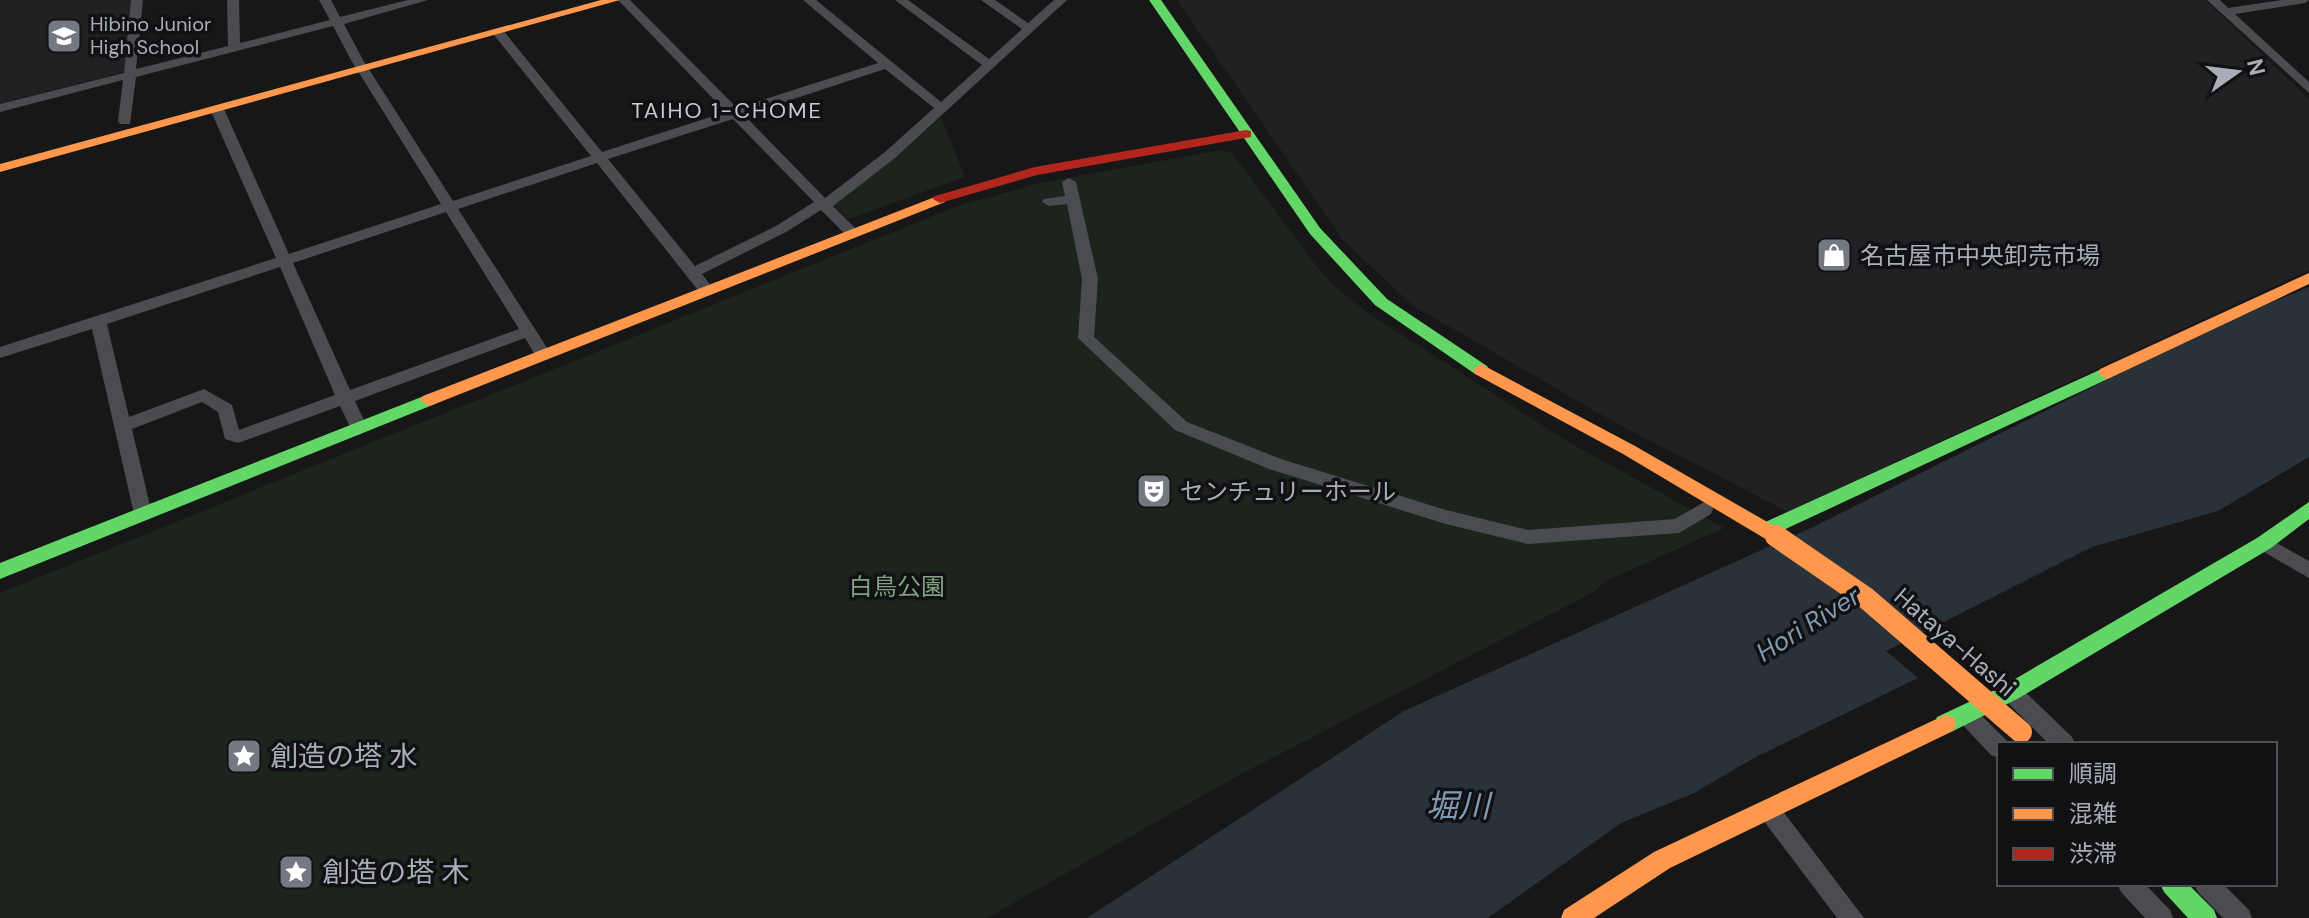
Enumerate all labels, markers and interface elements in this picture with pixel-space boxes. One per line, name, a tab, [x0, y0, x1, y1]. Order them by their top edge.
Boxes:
place label: Hibino Junior High School	[90, 11, 211, 60]
school or university icon: Hibino Junior High School	[45, 17, 83, 55]
north arrow	[2197, 32, 2277, 112]
text: N	[2240, 56, 2272, 79]
district label: TAIHO 1-CHOME	[631, 96, 823, 125]
shop icon: 名古屋市中央卸売市場	[1815, 236, 1853, 274]
place label: 名古屋市中央卸売市場	[1860, 240, 2100, 271]
theatre icon: センチュリーホール	[1135, 472, 1173, 510]
place label: センチュリーホール	[1180, 476, 1396, 507]
park label: 白鳥公園	[849, 571, 945, 602]
water label: Hori River	[1750, 578, 1867, 669]
street label: Hataya-Hashi	[1888, 581, 2022, 703]
place icon: 創造の塔 水	[225, 737, 263, 775]
place label: 創造の塔 水	[270, 738, 417, 775]
legend	[1997, 742, 2277, 886]
text: 順調	[2069, 758, 2117, 789]
water label: 堀川	[1426, 785, 1493, 827]
text: 混雑	[2069, 798, 2117, 829]
text: 渋滞	[2069, 838, 2117, 869]
place icon: 創造の塔 木	[277, 853, 315, 891]
place label: 創造の塔 木	[322, 854, 469, 891]

